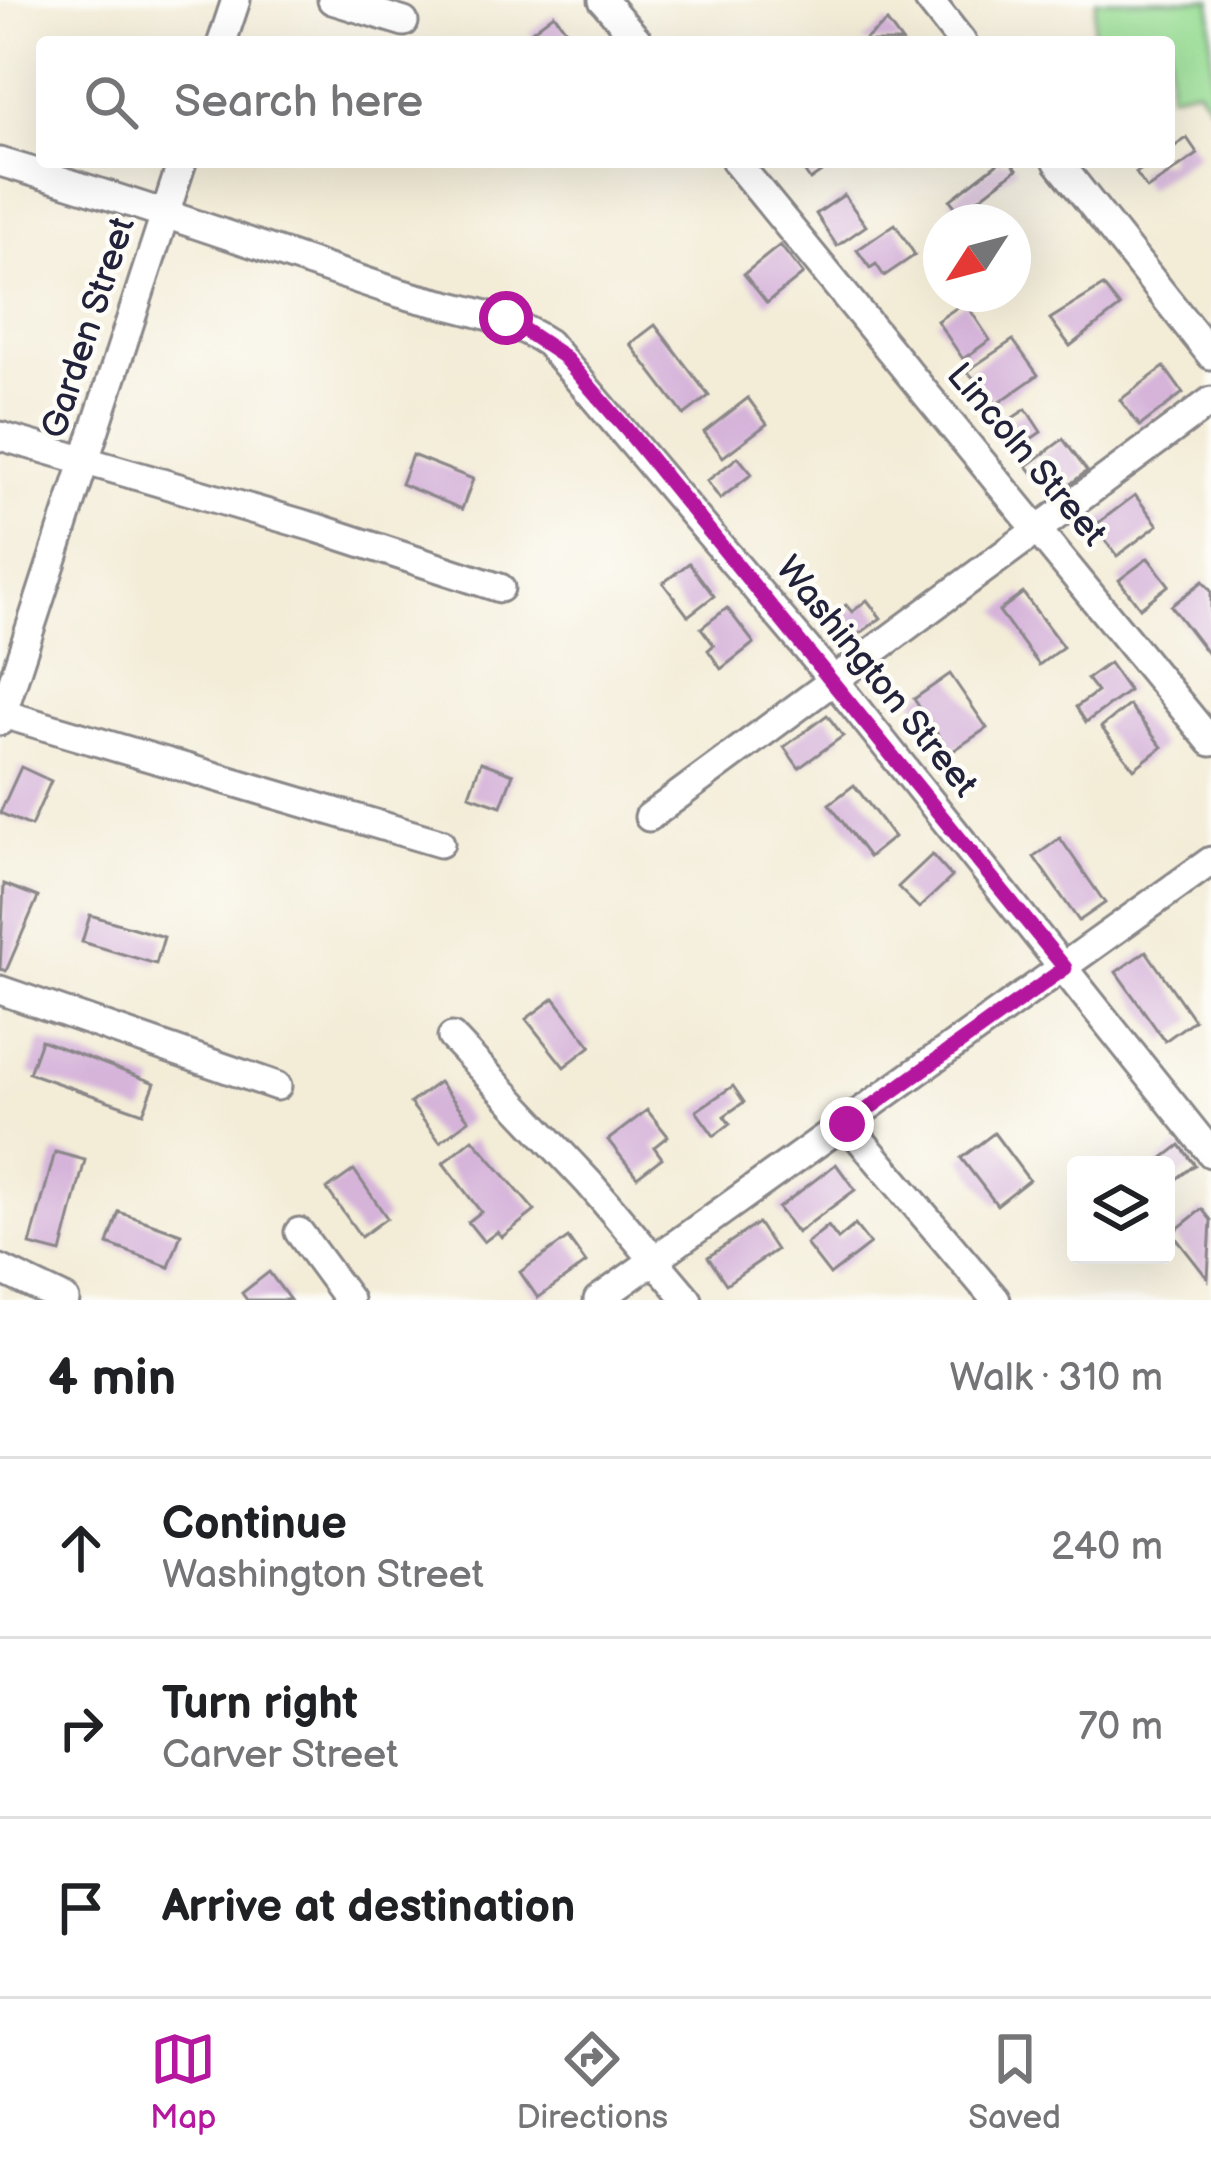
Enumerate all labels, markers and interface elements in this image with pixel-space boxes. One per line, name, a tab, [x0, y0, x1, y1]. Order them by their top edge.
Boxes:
search box	[36, 36, 1175, 168]
icon: search	[78, 69, 144, 135]
text: Search here	[174, 75, 423, 130]
north arrow	[923, 204, 1031, 312]
street label: Garden Street	[33, 212, 145, 444]
route start	[479, 291, 533, 345]
street label: Lincoln Street	[937, 355, 1115, 555]
street label: Washington Street	[766, 548, 986, 806]
route end	[820, 1097, 874, 1151]
map controls	[1067, 1156, 1175, 1264]
button: layers	[1067, 1156, 1175, 1264]
text: 4 min	[48, 1348, 176, 1409]
text: Walk · 310 m	[950, 1355, 1163, 1402]
text: Continue	[162, 1497, 347, 1552]
icon: ahead	[48, 1515, 114, 1581]
text: 240 m	[1051, 1524, 1163, 1571]
text: Washington Street	[162, 1552, 484, 1599]
text: Turn right	[162, 1677, 358, 1732]
icon: right	[48, 1695, 114, 1761]
text: 70 m	[1078, 1704, 1163, 1751]
text: Carver Street	[162, 1732, 398, 1779]
icon: arrive	[48, 1875, 114, 1941]
text: Arrive at destination	[162, 1880, 575, 1935]
tab: Map	[150, 2026, 216, 2138]
tab: Directions	[517, 2026, 668, 2138]
tab: Saved	[968, 2026, 1061, 2138]

